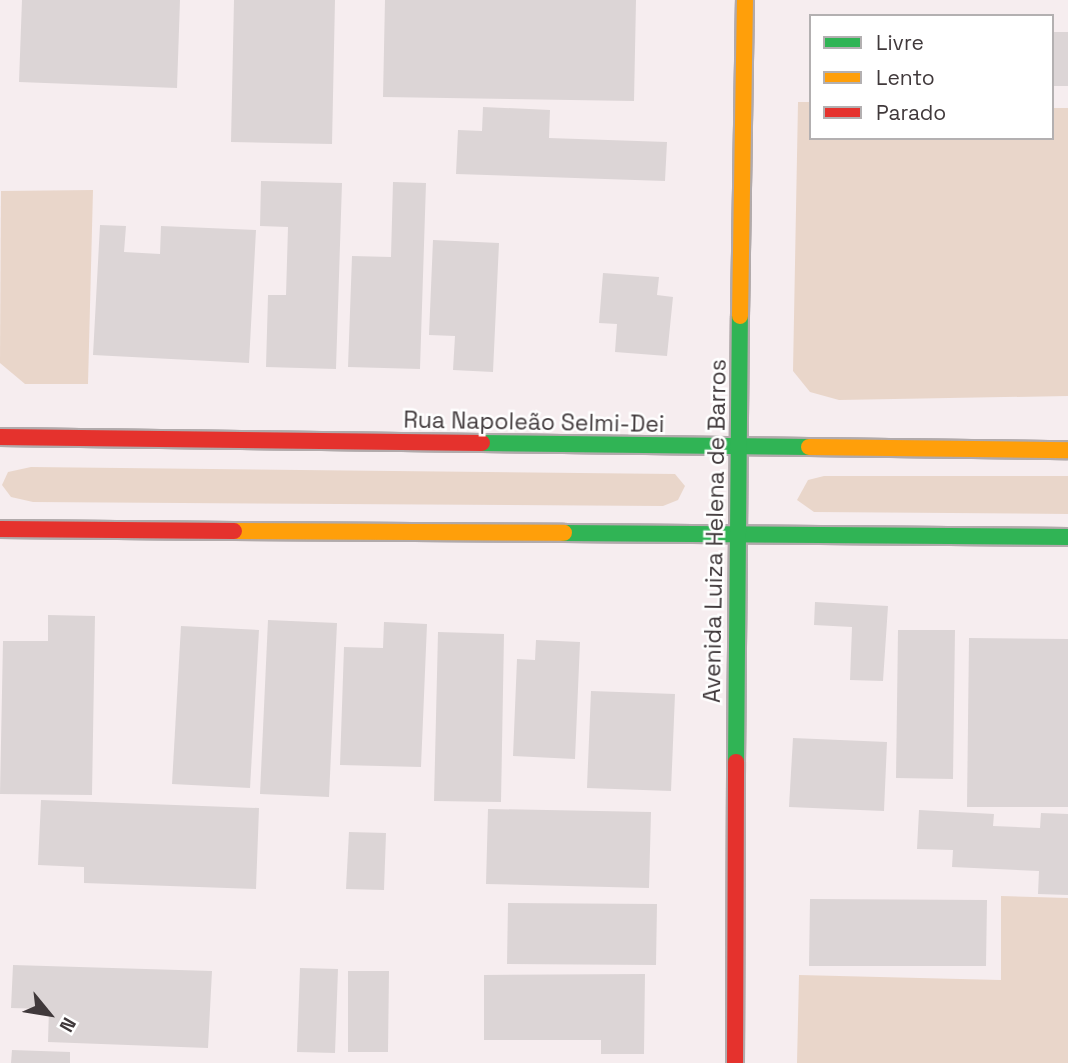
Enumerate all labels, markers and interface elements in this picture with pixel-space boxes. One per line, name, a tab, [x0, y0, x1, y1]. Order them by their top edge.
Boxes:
legend	[809, 14, 1054, 140]
text: Livre	[876, 29, 924, 56]
text: Lento	[876, 64, 935, 91]
text: Parado	[876, 99, 946, 126]
street label: Avenida Luiza Helena de Barros	[698, 359, 732, 703]
street label: Rua Napoleão Selmi-Dei	[403, 406, 665, 438]
north arrow	[14, 979, 84, 1049]
text: N	[54, 1013, 82, 1037]

